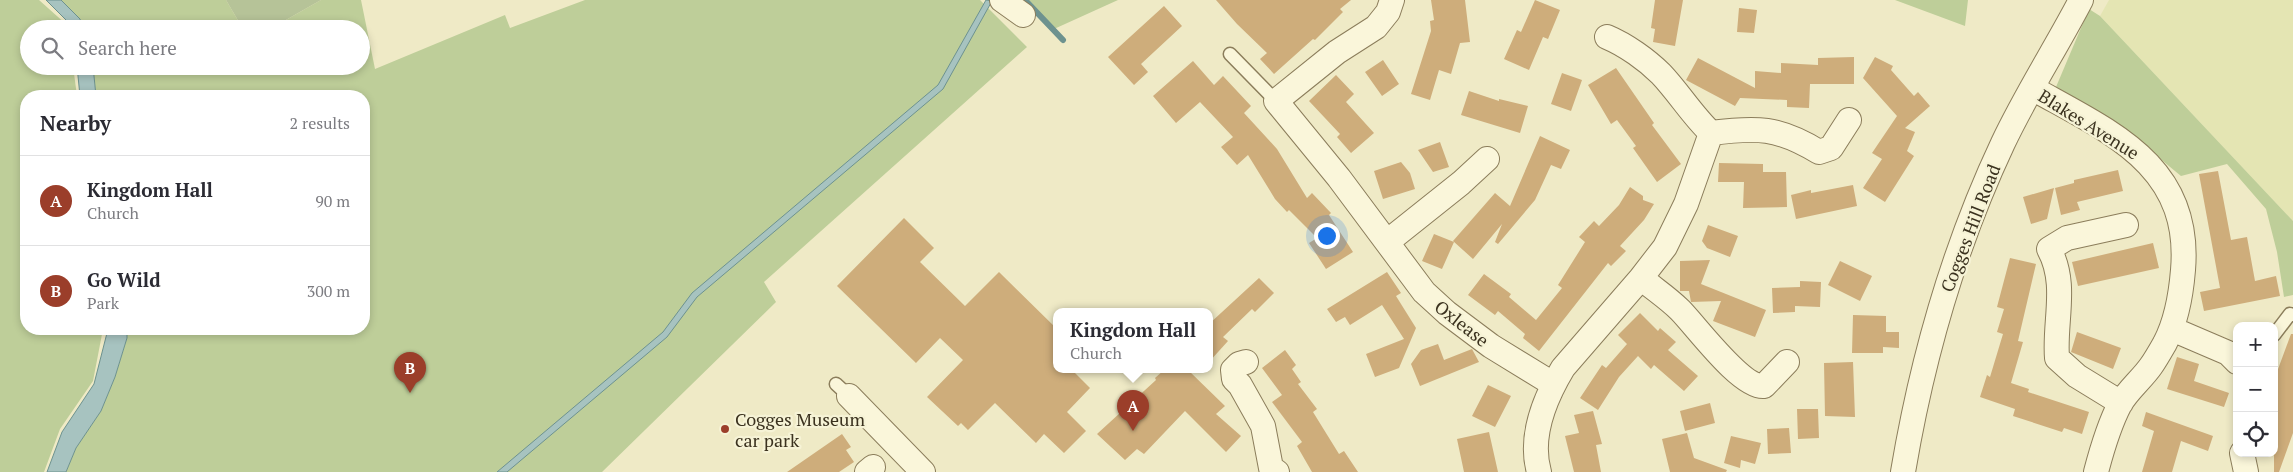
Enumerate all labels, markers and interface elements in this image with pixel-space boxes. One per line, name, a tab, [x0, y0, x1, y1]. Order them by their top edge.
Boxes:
search box	[20, 20, 370, 75]
icon: search	[38, 34, 66, 62]
text: Search here	[78, 35, 177, 60]
street label: Blakes Avenue	[2034, 83, 2144, 165]
text: Nearby	[40, 109, 111, 137]
text: 2 results	[290, 112, 350, 134]
street label: Cogges Hill Road	[1935, 161, 2005, 295]
text: Kingdom Hall	[87, 177, 213, 202]
text: A	[50, 190, 62, 212]
text: 90 m	[315, 190, 350, 212]
text: Church	[87, 202, 139, 224]
your location	[1314, 223, 1340, 249]
text: Go Wild	[87, 267, 161, 292]
text: B	[51, 280, 61, 302]
text: 300 m	[307, 280, 350, 302]
text: Park	[87, 292, 119, 314]
street label: Oxlease	[1430, 294, 1494, 352]
popup	[1053, 308, 1213, 373]
text: Kingdom Hall	[1070, 317, 1196, 342]
map controls	[2233, 322, 2278, 457]
button: +	[2233, 322, 2278, 367]
text: Church	[1070, 342, 1122, 364]
pin: B	[394, 352, 426, 393]
button: −	[2233, 367, 2278, 412]
pin: A	[1117, 390, 1149, 431]
place label: Cogges Museum car park	[735, 407, 865, 452]
button: locate	[2233, 412, 2278, 457]
marker: Cogges Museum car park	[719, 423, 731, 435]

